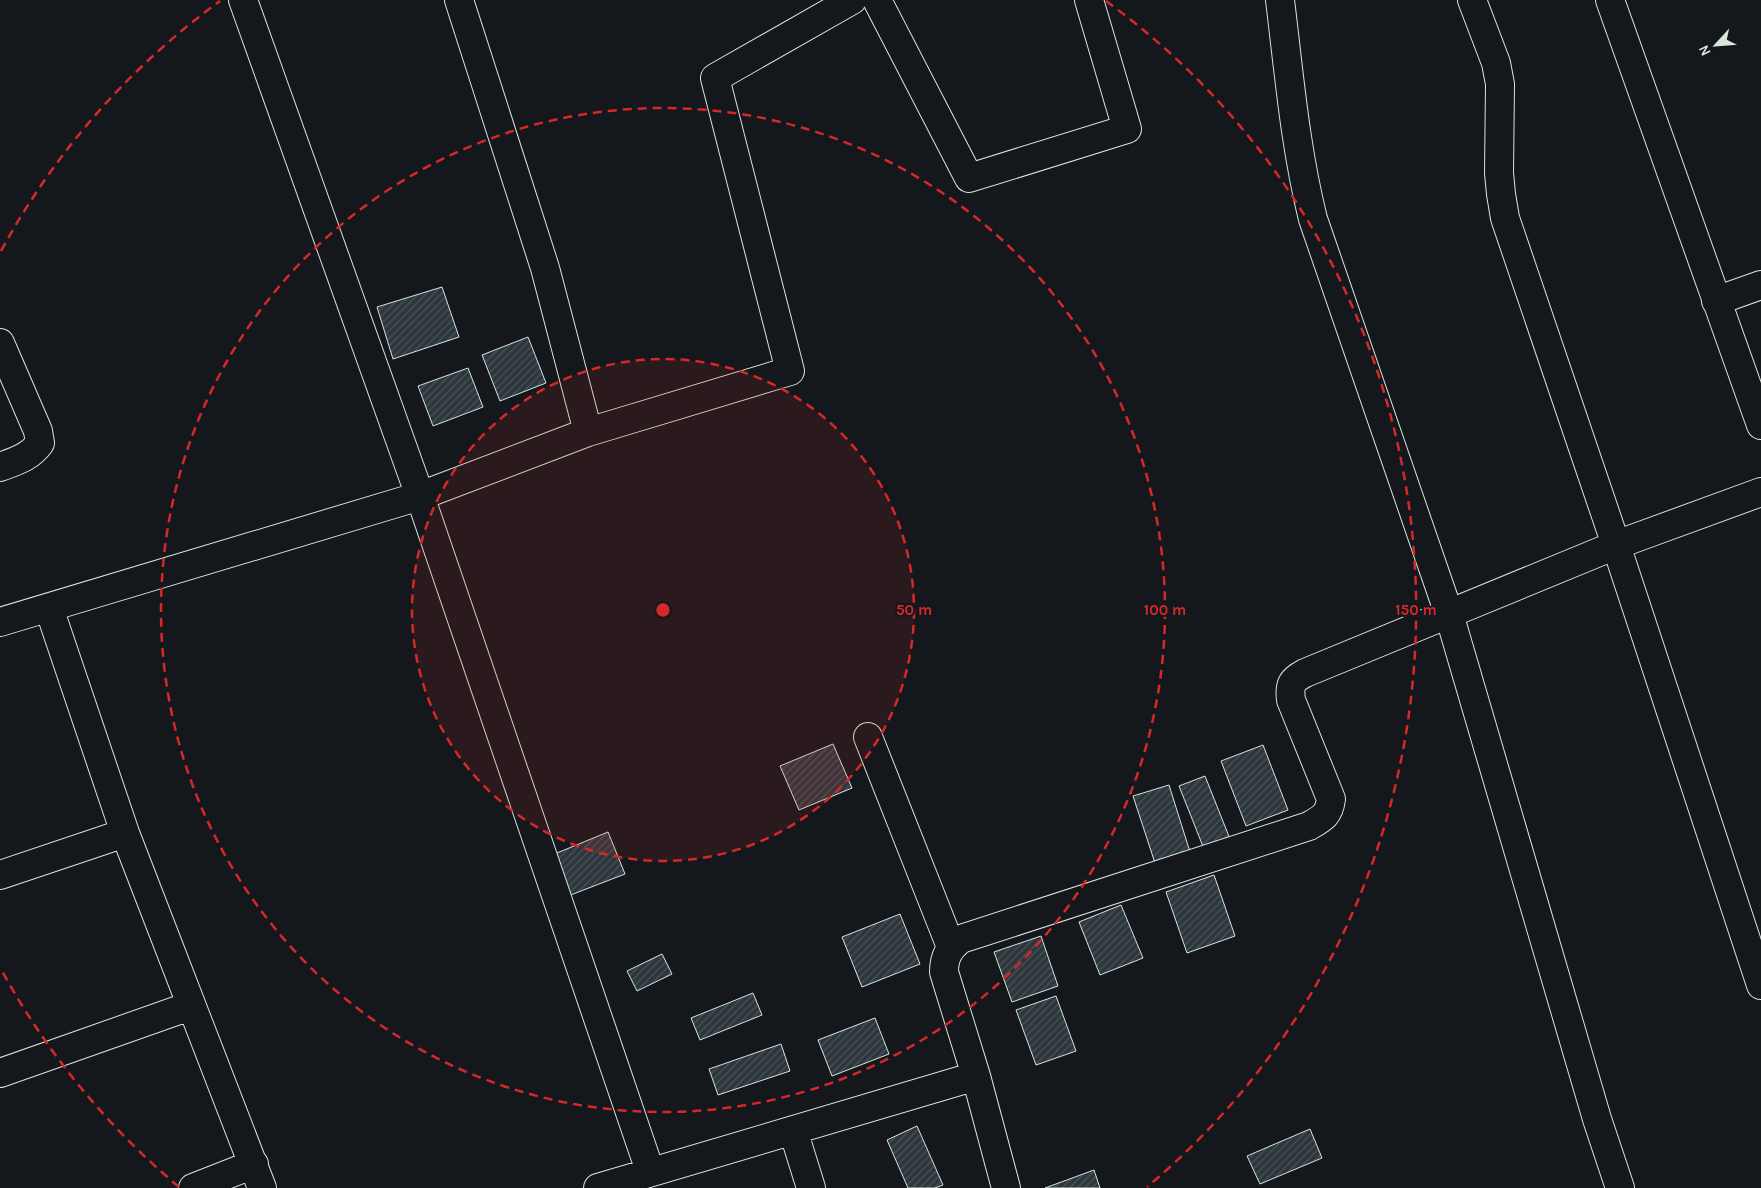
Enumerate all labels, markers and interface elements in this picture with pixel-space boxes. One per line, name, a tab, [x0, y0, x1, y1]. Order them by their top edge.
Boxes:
north arrow	[1691, 20, 1741, 70]
text: N	[1695, 42, 1715, 59]
centre of rings	[654, 601, 672, 619]
text: 50 m	[896, 601, 932, 619]
text: 100 m	[1144, 601, 1186, 619]
text: 150 m	[1395, 601, 1437, 619]

